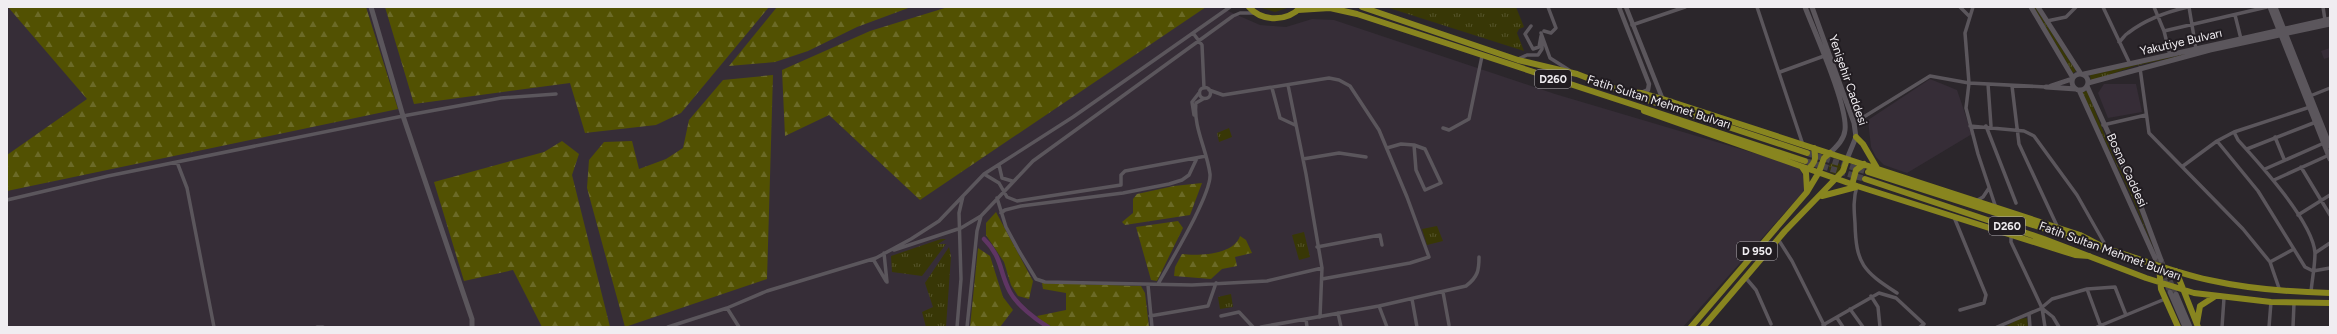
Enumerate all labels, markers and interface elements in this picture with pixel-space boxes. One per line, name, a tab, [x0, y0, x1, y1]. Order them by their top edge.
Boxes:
street label: Yakutiye Bulvarı	[2139, 26, 2223, 58]
street label: Yenişehir Caddesi	[1826, 33, 1870, 127]
road number: D260	[1535, 70, 1571, 88]
street label: Fatih Sultan Mehmet Bulvarı	[1586, 72, 1732, 132]
street label: Bosna Caddesi	[2104, 131, 2150, 209]
road number: D260	[1989, 217, 2025, 235]
street label: Fatih Sultan Mehmet Bulvarı	[2037, 219, 2183, 283]
road number: D 950	[1737, 242, 1777, 260]

